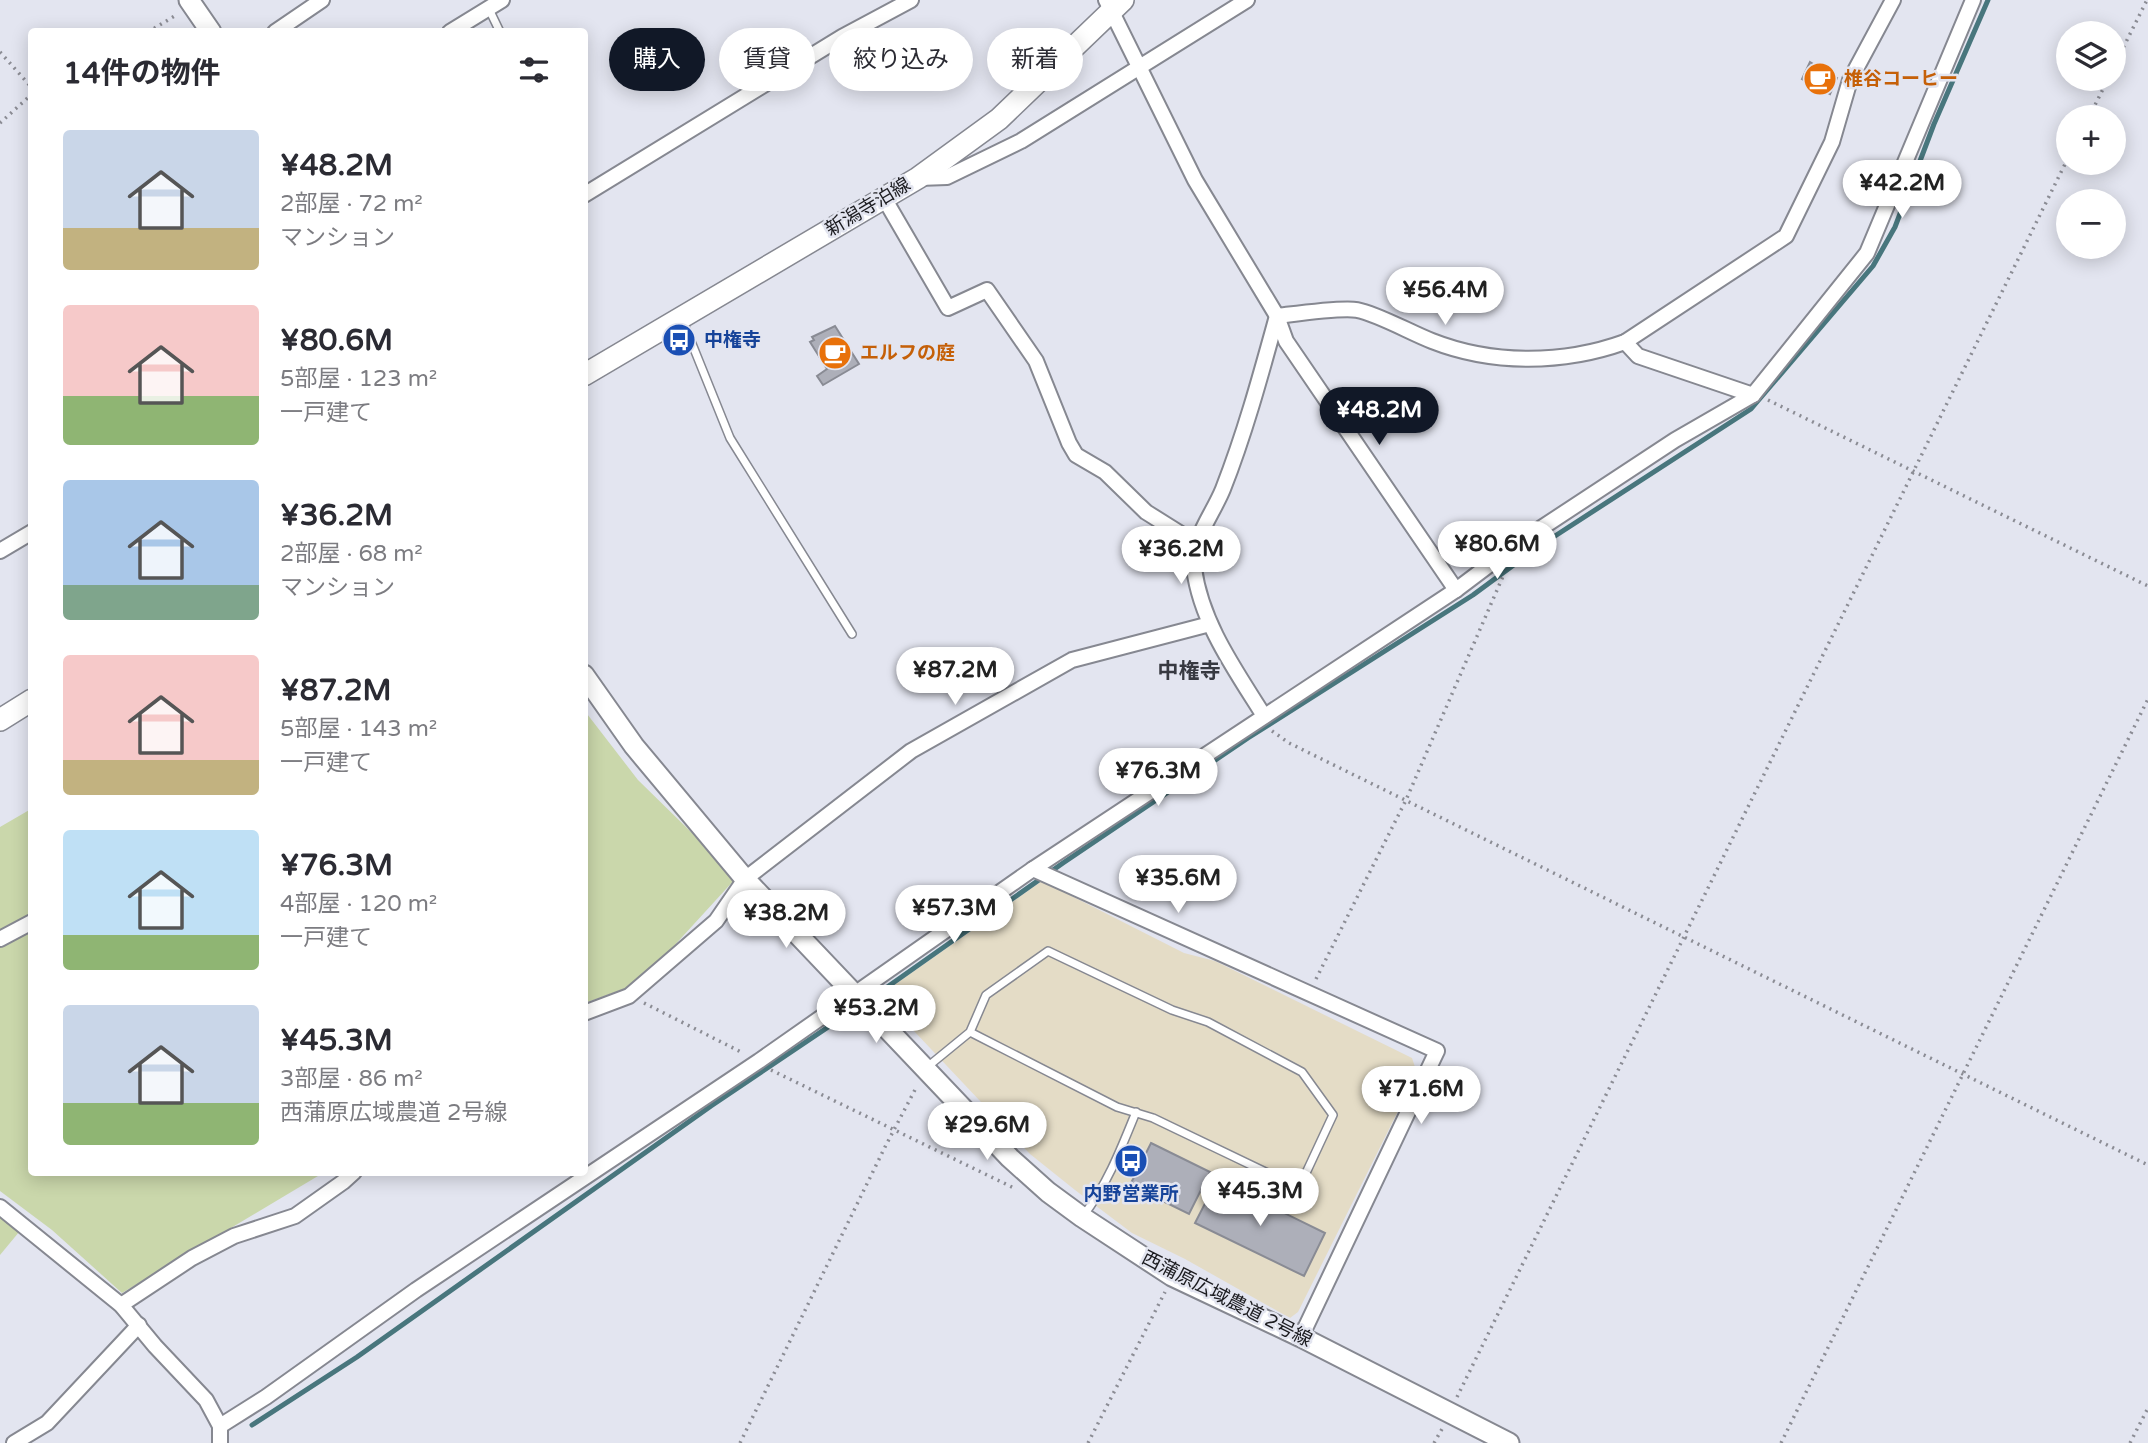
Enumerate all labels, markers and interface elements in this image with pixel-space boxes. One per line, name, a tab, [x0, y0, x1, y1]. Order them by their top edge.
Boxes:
map controls	[2056, 21, 2126, 259]
button: layers	[2056, 21, 2126, 91]
chip: 購入	[609, 28, 705, 91]
chip: 賃貸	[719, 28, 815, 91]
chip: 絞り込み	[829, 28, 973, 91]
chip: 新着	[987, 28, 1083, 91]
icon: filters	[515, 51, 553, 89]
text: 14件の物件	[63, 55, 221, 92]
cafe icon: 椎谷コーヒー	[1801, 60, 1839, 98]
place label: 椎谷コーヒー	[1844, 68, 1958, 90]
button: +	[2056, 105, 2126, 175]
text: ¥48.2M	[280, 147, 393, 184]
icon: home	[119, 158, 203, 242]
pin: ¥42.2M	[1845, 160, 1959, 220]
text: ¥42.2M	[1859, 169, 1945, 197]
street label: 新潟寺泊線	[822, 173, 914, 241]
button: −	[2056, 189, 2126, 259]
text: 2部屋 · 72 m²	[280, 190, 423, 218]
text: マンション	[280, 224, 395, 252]
pin: ¥56.4M	[1388, 268, 1502, 327]
text: ¥56.4M	[1402, 276, 1488, 304]
bus stop icon: 中権寺	[660, 321, 698, 359]
text: ¥80.6M	[280, 322, 393, 359]
place label: 中権寺	[704, 329, 761, 351]
icon: home	[119, 333, 203, 417]
cafe icon: エルフの庭	[816, 334, 854, 372]
place label: エルフの庭	[860, 342, 955, 364]
text: 5部屋 · 123 m²	[280, 365, 437, 393]
pin: ¥48.2M	[1322, 388, 1436, 447]
text: ¥48.2M	[1336, 396, 1422, 424]
text: 一戸建て	[280, 399, 372, 427]
text: ¥36.2M	[280, 497, 393, 534]
icon: home	[119, 508, 203, 592]
pin: ¥80.6M	[1440, 522, 1554, 581]
pin: ¥36.2M	[1124, 526, 1238, 586]
text: ¥80.6M	[1454, 530, 1540, 558]
text: ¥36.2M	[1138, 535, 1224, 563]
text: 2部屋 · 68 m²	[280, 540, 423, 568]
text: マンション	[280, 574, 395, 602]
pin: ¥87.2M	[898, 648, 1012, 707]
text: ¥87.2M	[912, 656, 998, 684]
district label: 中権寺	[1158, 659, 1221, 684]
text: ¥87.2M	[280, 672, 392, 709]
icon: home	[119, 683, 203, 767]
text: 5部屋 · 143 m²	[280, 715, 437, 743]
pin: ¥76.3M	[1101, 748, 1215, 808]
text: 一戸建て	[280, 749, 372, 777]
text: ¥76.3M	[1115, 757, 1201, 785]
text: ¥76.3M	[280, 847, 393, 884]
pin: ¥35.6M	[1121, 856, 1235, 915]
icon: home	[119, 858, 203, 942]
text: ¥35.6M	[1135, 864, 1221, 892]
pin: ¥57.3M	[897, 886, 1011, 945]
text: 4部屋 · 120 m²	[280, 890, 437, 918]
pin: ¥38.2M	[729, 890, 843, 950]
text: ¥57.3M	[911, 894, 997, 922]
text: ¥38.2M	[743, 899, 829, 927]
text: 一戸建て	[280, 924, 372, 952]
pin: ¥53.2M	[819, 986, 933, 1045]
text: ¥53.2M	[833, 994, 919, 1022]
text: ¥45.3M	[280, 1022, 393, 1059]
icon: home	[119, 1033, 203, 1117]
text: 3部屋 · 86 m²	[280, 1065, 423, 1093]
pin: ¥71.6M	[1364, 1066, 1478, 1126]
text: ¥71.6M	[1378, 1075, 1464, 1103]
text: 西蒲原広域農道 2号線	[280, 1099, 507, 1127]
pin: ¥29.6M	[930, 1102, 1044, 1162]
text: ¥29.6M	[944, 1111, 1030, 1139]
bus stop icon: 内野営業所	[1112, 1142, 1150, 1180]
pin: ¥45.3M	[1203, 1168, 1317, 1228]
text: ¥45.3M	[1217, 1177, 1303, 1205]
place label: 内野営業所	[1083, 1183, 1179, 1205]
street label: 西蒲原広域農道 2号線	[1138, 1247, 1316, 1351]

